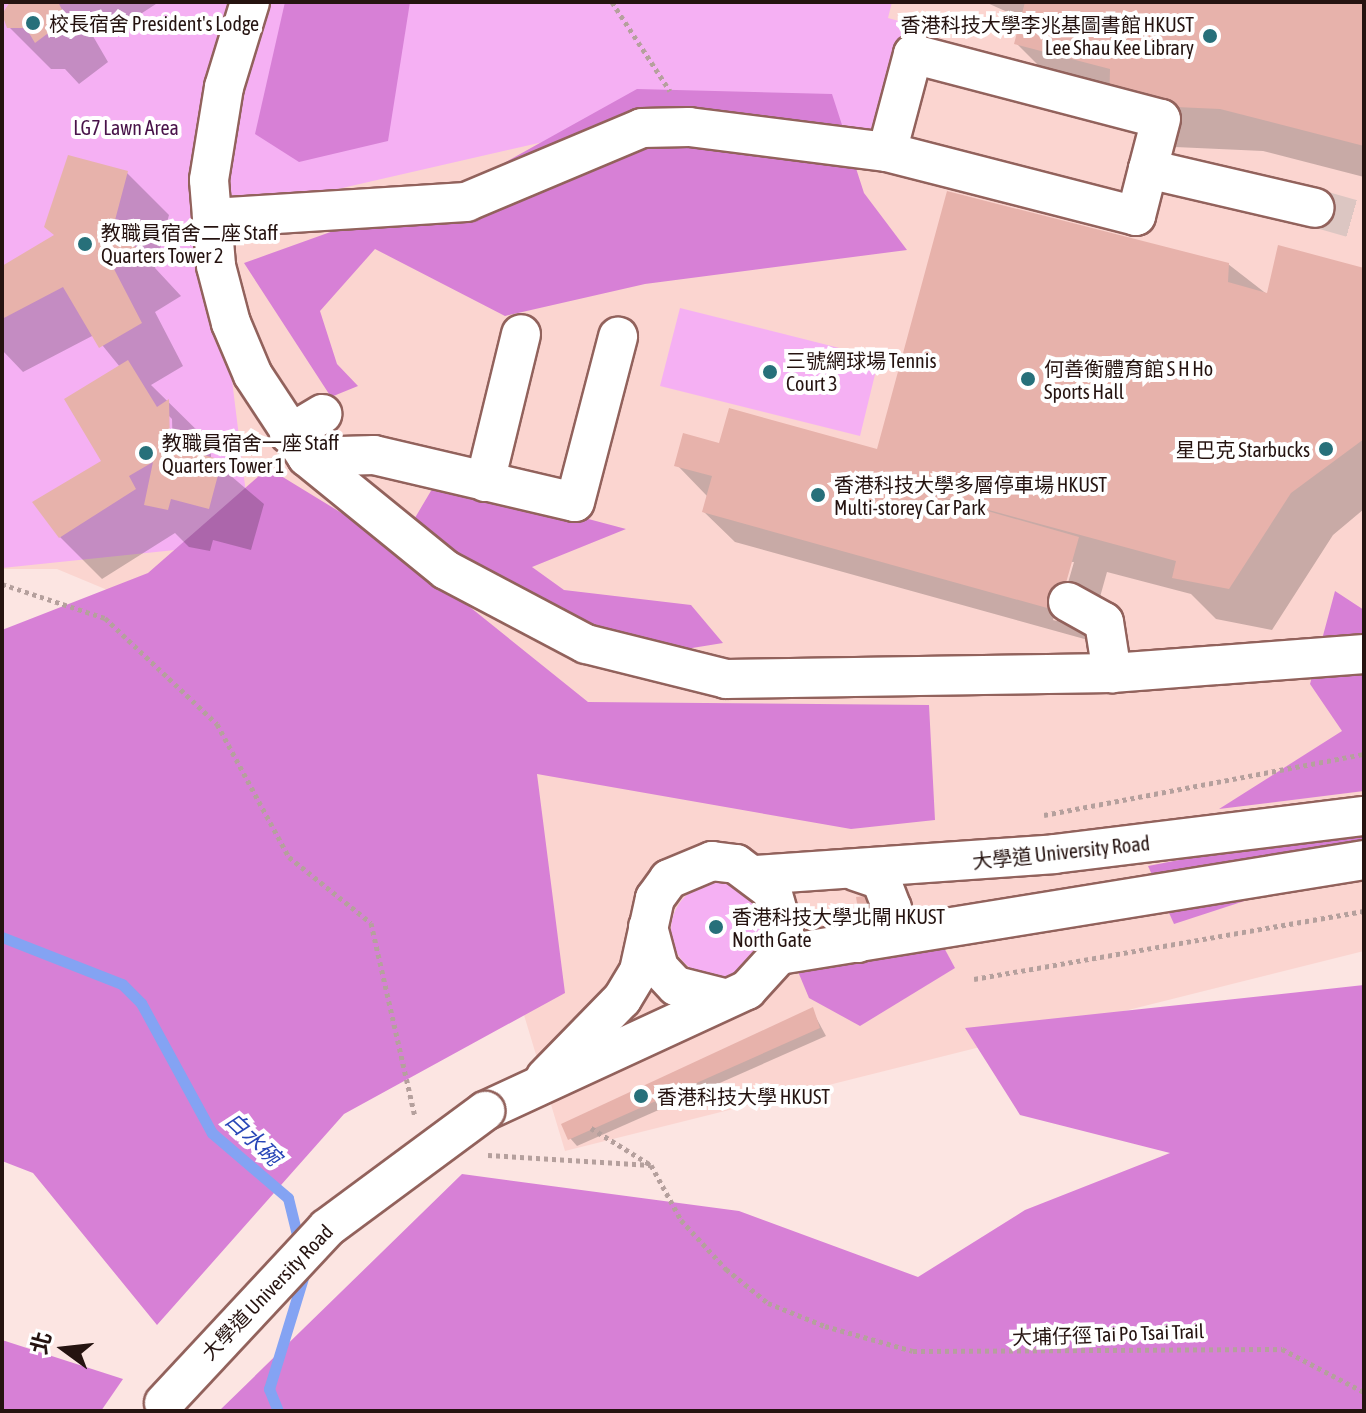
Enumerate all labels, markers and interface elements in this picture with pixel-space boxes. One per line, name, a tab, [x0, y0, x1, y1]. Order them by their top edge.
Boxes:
place label: 校長宿舍 President's Lodge	[49, 11, 259, 35]
place label: 香港科技大學李兆基圖書館 HKUST Lee Shau Kee Library	[901, 12, 1194, 59]
marker: 校長宿舍 President's Lodge	[24, 14, 42, 32]
marker: 香港科技大學李兆基圖書館 HKUST Lee Shau Kee Library	[1201, 27, 1219, 45]
park label: LG7 Lawn Area	[73, 115, 179, 139]
place label: 教職員宿舍二座 Staff Quarters Tower 2	[101, 220, 278, 267]
marker: 教職員宿舍二座 Staff Quarters Tower 2	[76, 235, 94, 253]
place label: 三號網球場 Tennis Court 3	[786, 348, 936, 395]
place label: 何善衡體育館 S H Ho Sports Hall	[1044, 356, 1213, 403]
marker: 三號網球場 Tennis Court 3	[761, 363, 779, 381]
marker: 何善衡體育館 S H Ho Sports Hall	[1019, 370, 1037, 388]
place label: 教職員宿舍一座 Staff Quarters Tower 1	[162, 430, 339, 477]
place label: 星巴克 Starbucks	[1176, 437, 1310, 461]
marker: 星巴克 Starbucks	[1317, 440, 1335, 458]
marker: 教職員宿舍一座 Staff Quarters Tower 1	[137, 444, 155, 462]
place label: 香港科技大學多層停車場 HKUST Multi-storey Car Park	[834, 472, 1107, 519]
marker: 香港科技大學多層停車場 HKUST Multi-storey Car Park	[809, 486, 827, 504]
street label: 大學道 University Road	[971, 831, 1151, 873]
place label: 香港科技大學北閘 HKUST North Gate	[732, 904, 945, 951]
marker: 香港科技大學北閘 HKUST North Gate	[707, 918, 725, 936]
place label: 香港科技大學 HKUST	[657, 1084, 830, 1108]
marker: 香港科技大學 HKUST	[632, 1087, 650, 1105]
water label: 白水碗	[220, 1107, 286, 1171]
street label: 大學道 University Road	[196, 1219, 338, 1365]
north arrow	[24, 1309, 104, 1389]
street label: 大埔仔徑 Tai Po Tsai Trail	[1012, 1319, 1204, 1349]
text: 北	[25, 1329, 56, 1357]

